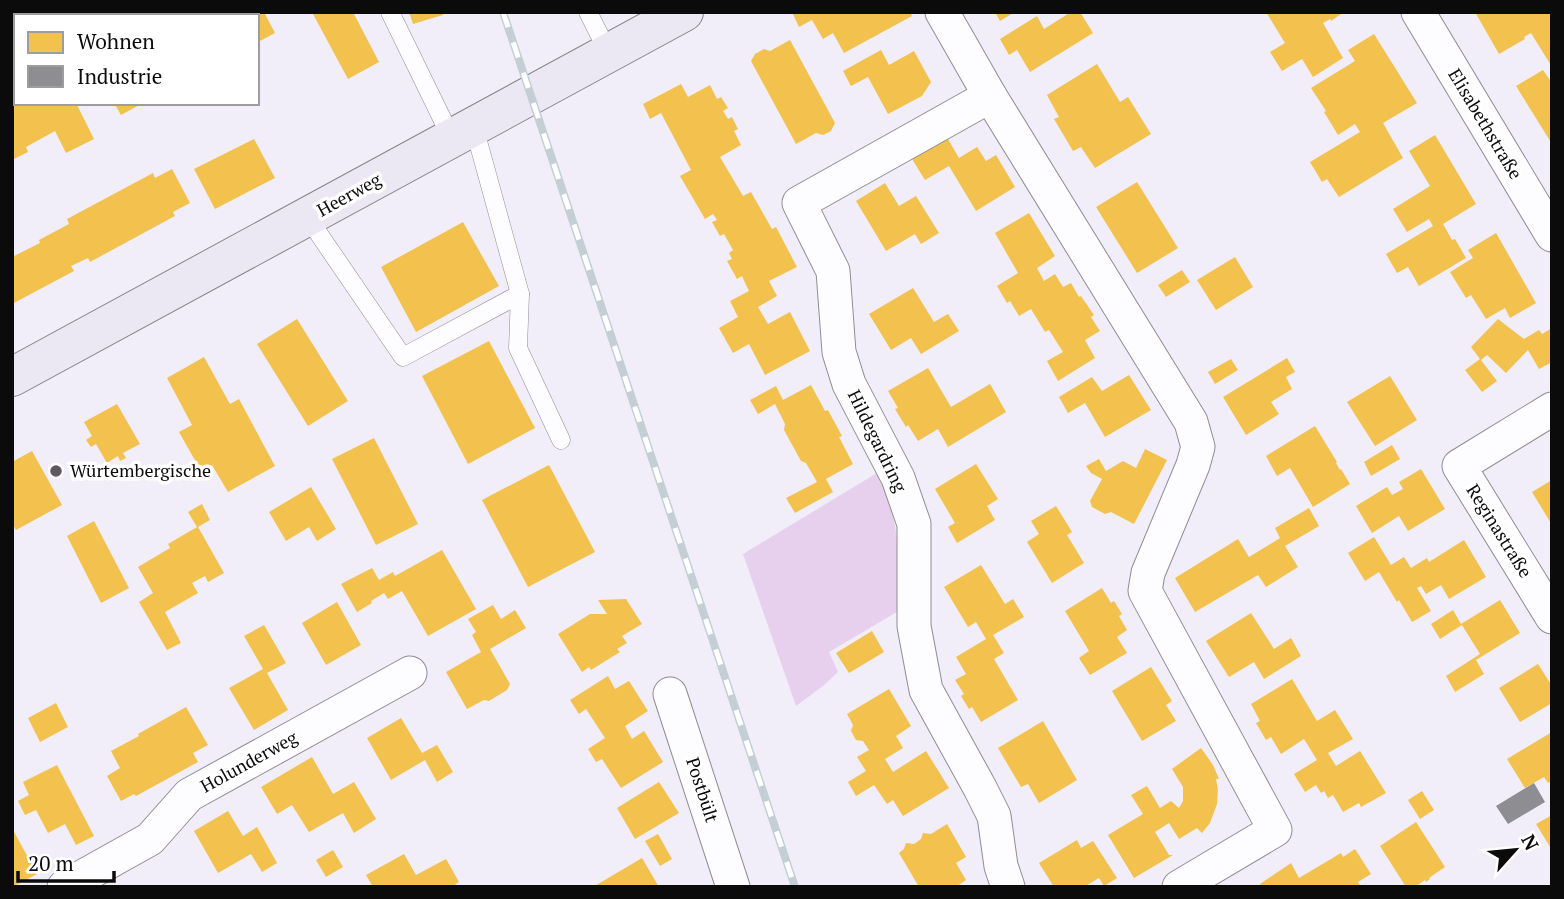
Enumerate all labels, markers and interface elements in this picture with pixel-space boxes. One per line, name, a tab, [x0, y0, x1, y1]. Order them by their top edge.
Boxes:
legend	[14, 14, 259, 105]
text: Wohnen	[77, 27, 155, 55]
text: Industrie	[77, 62, 162, 90]
street label: Elisabethstraße	[1443, 64, 1528, 183]
street label: Heerweg	[312, 166, 385, 222]
street label: Hildegardring	[843, 385, 913, 496]
place label: Würtembergische	[70, 458, 211, 482]
marker: Würtembergische	[48, 463, 64, 479]
street label: Reginastraße	[1462, 479, 1538, 582]
street label: Holunderweg	[196, 724, 302, 798]
street label: Postbült	[681, 754, 725, 825]
north arrow	[1480, 815, 1550, 885]
text: N	[1516, 830, 1545, 855]
scale bar	[18, 839, 114, 883]
text: 20 m	[28, 849, 74, 877]

